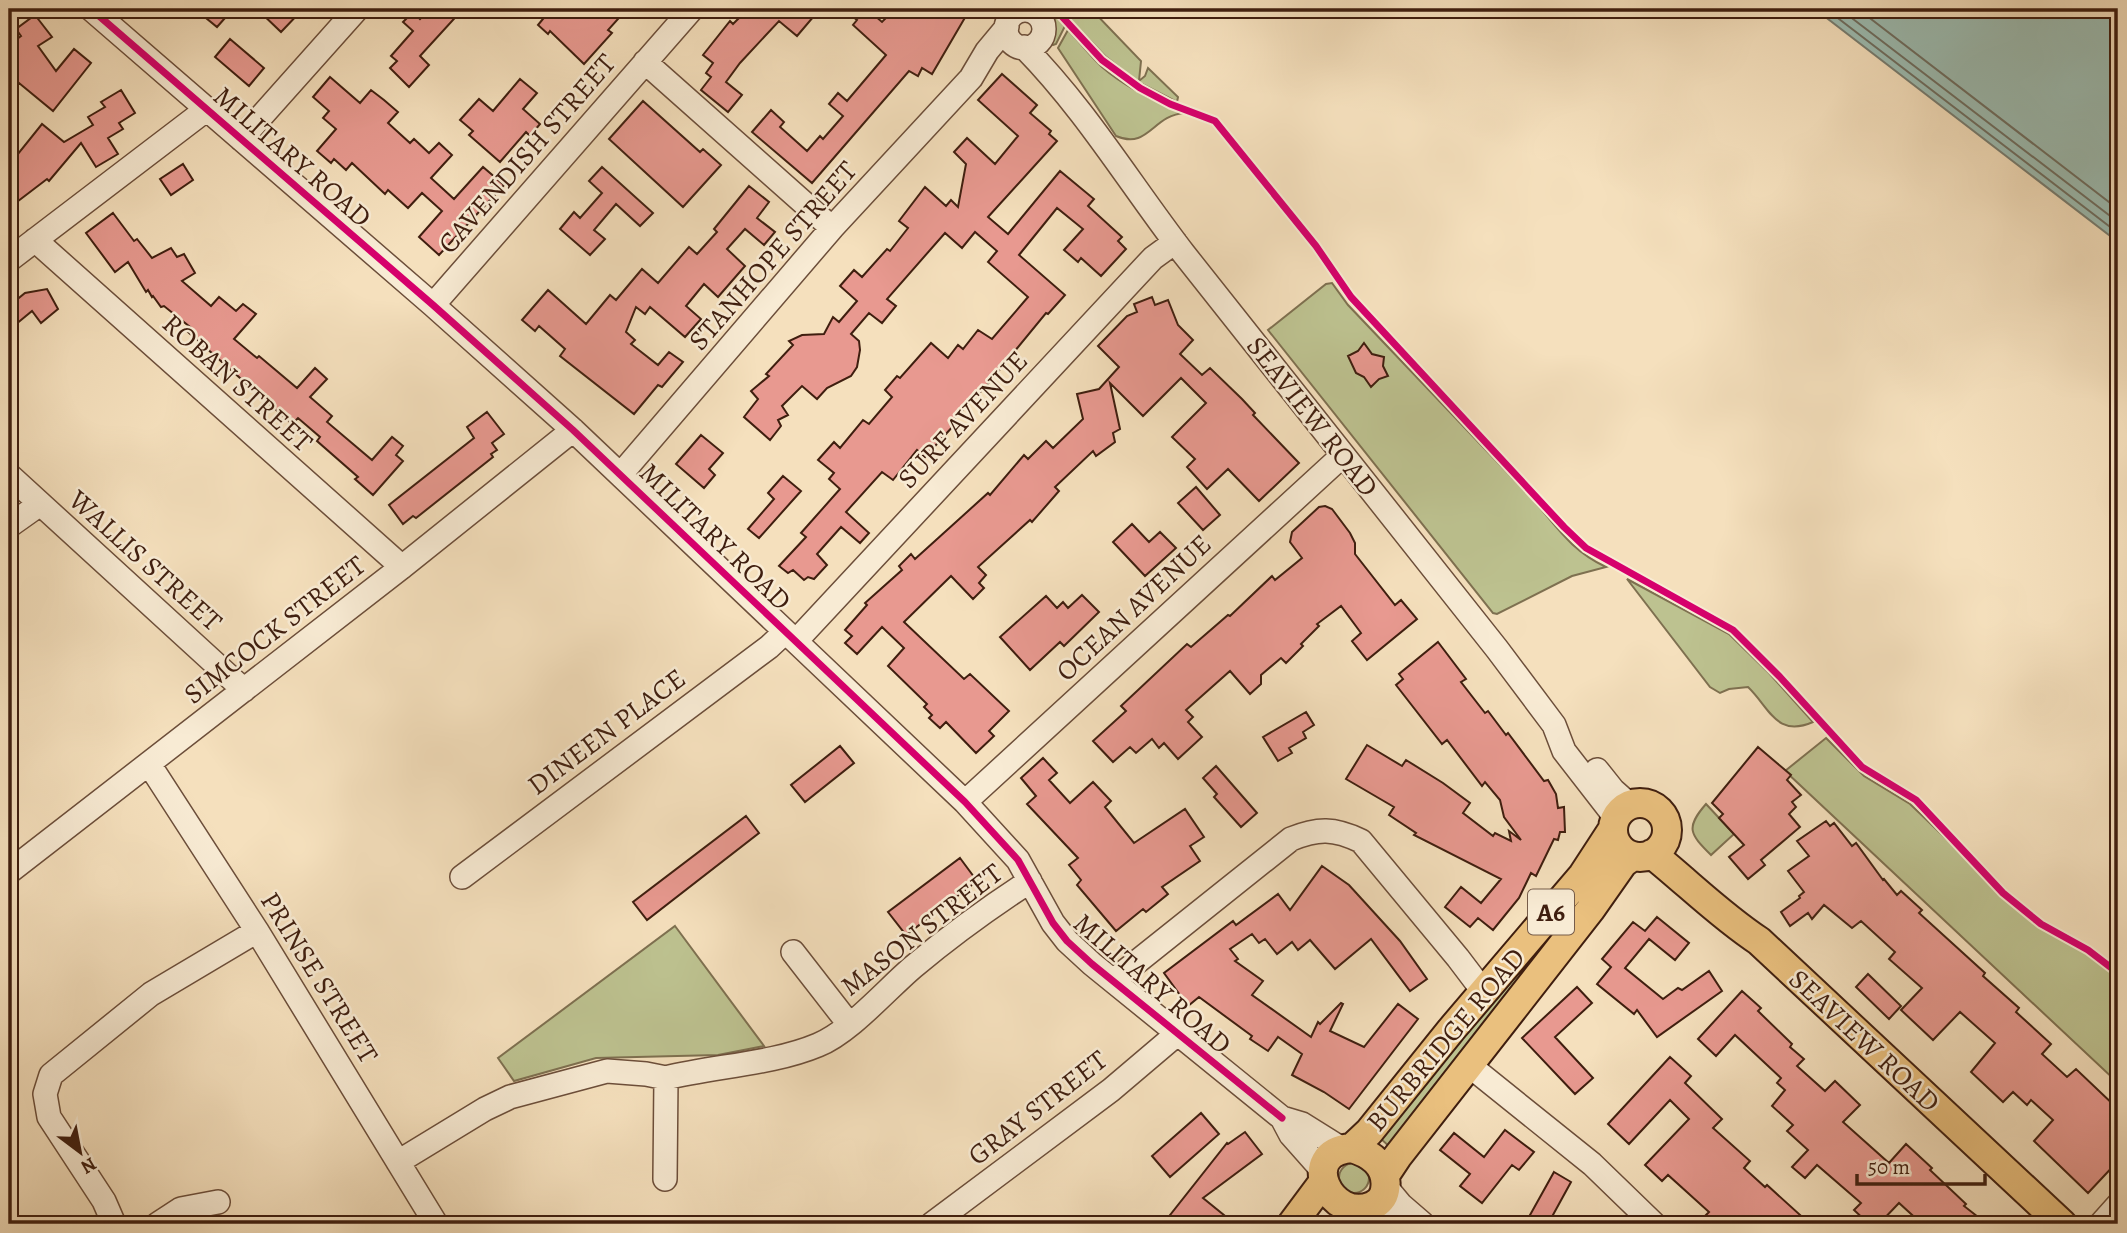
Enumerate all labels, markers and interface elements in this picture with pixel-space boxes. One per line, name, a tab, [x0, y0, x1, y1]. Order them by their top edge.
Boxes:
street label: CAVENDISH STREET	[429, 46, 624, 262]
street label: MILITARY ROAD	[205, 78, 379, 236]
street label: STANHOPE STREET	[680, 153, 866, 359]
street label: ROBAN STREET	[154, 305, 321, 461]
street label: SEAVIEW ROAD	[1238, 329, 1387, 505]
street label: SURF AVENUE	[889, 343, 1036, 497]
street label: MILITARY ROAD	[631, 454, 800, 619]
street label: WALLIS STREET	[60, 481, 230, 640]
street label: OCEAN AVENUE	[1048, 526, 1220, 690]
street label: SIMCOCK STREET	[176, 547, 373, 713]
street label: DINEEN PLACE	[520, 660, 694, 804]
street label: MASON STREET	[833, 855, 1010, 1005]
street label: PRINSE STREET	[251, 885, 387, 1070]
road number: A6	[1528, 890, 1574, 934]
street label: MILITARY ROAD	[1065, 905, 1239, 1063]
street label: BURBRIDGE ROAD	[1358, 940, 1534, 1140]
street label: SEAVIEW ROAD	[1780, 961, 1948, 1121]
street label: GRAY STREET	[960, 1041, 1115, 1174]
north arrow	[46, 1118, 116, 1188]
scale bar	[1857, 1142, 1985, 1186]
text: N	[76, 1151, 101, 1180]
text: 50 m	[1868, 1153, 1910, 1181]

